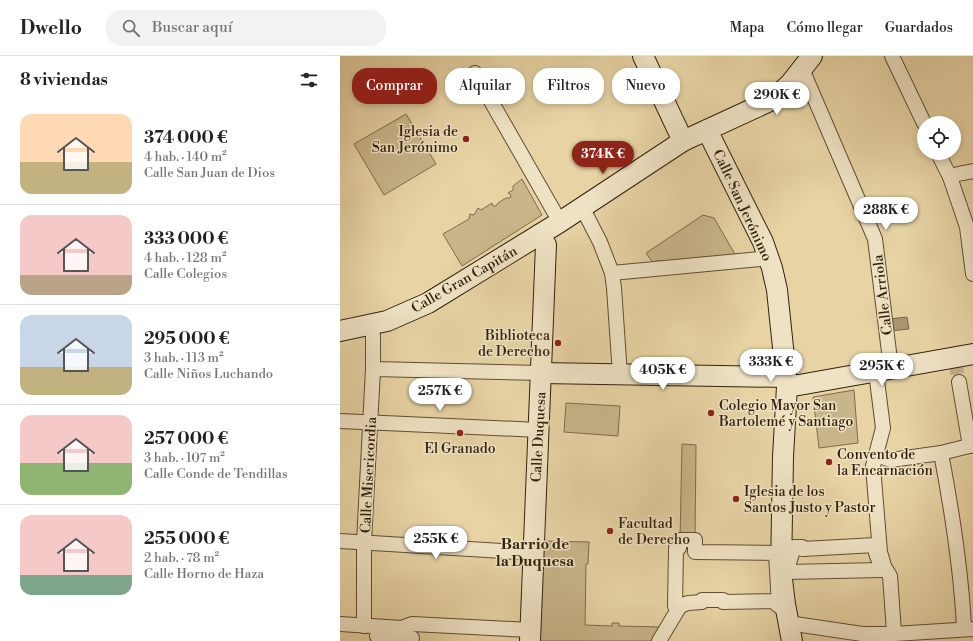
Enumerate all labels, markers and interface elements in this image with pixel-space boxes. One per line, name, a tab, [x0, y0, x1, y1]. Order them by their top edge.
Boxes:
search box	[106, 10, 386, 46]
text: Dwello	[20, 16, 82, 40]
icon: search	[120, 17, 142, 39]
text: Buscar aquí	[152, 18, 233, 37]
text: Mapa	[730, 19, 764, 37]
text: Cómo llegar	[786, 19, 863, 37]
text: Guardados	[885, 19, 953, 37]
chip: Comprar	[352, 68, 437, 104]
chip: Alquilar	[445, 68, 525, 104]
chip: Filtros	[533, 68, 604, 104]
chip: Nuevo	[612, 68, 680, 104]
text: 8 viviendas	[20, 69, 108, 91]
icon: filters	[298, 69, 320, 91]
pin: 290K €	[744, 82, 810, 116]
text: 290K €	[754, 87, 800, 103]
map controls	[917, 116, 961, 160]
button: locate	[917, 116, 961, 160]
place label: Iglesia de San Jerónimo	[372, 123, 458, 157]
text: 374 000 €	[144, 127, 228, 149]
icon: home	[52, 130, 100, 178]
marker: Iglesia de San Jerónimo	[461, 134, 471, 144]
pin: 374K €	[570, 141, 636, 175]
text: 374K €	[581, 146, 625, 162]
street label: Calle San Jerónimo	[708, 147, 776, 264]
text: 4 hab. · 140 m²	[144, 149, 227, 165]
text: Calle San Juan de Dios	[144, 165, 275, 181]
pin: 288K €	[853, 197, 919, 231]
text: 288K €	[863, 202, 909, 218]
text: 333 000 €	[144, 228, 228, 250]
icon: home	[52, 231, 100, 279]
street label: Calle Gran Capitán	[408, 242, 521, 318]
text: 4 hab. · 128 m²	[144, 250, 226, 266]
street label: Calle Arriola	[869, 253, 897, 336]
text: Calle Colegios	[144, 266, 227, 282]
place label: Biblioteca de Derecho	[478, 327, 551, 361]
text: 295 000 €	[144, 328, 229, 350]
icon: home	[52, 331, 100, 379]
marker: Biblioteca de Derecho	[553, 338, 563, 348]
pin: 333K €	[738, 349, 804, 383]
text: 3 hab. · 113 m²	[144, 350, 223, 366]
pin: 295K €	[849, 353, 915, 387]
text: 333K €	[749, 354, 793, 370]
pin: 405K €	[630, 357, 696, 391]
text: 295K €	[859, 358, 905, 374]
text: 405K €	[639, 362, 687, 378]
text: Calle Niños Luchando	[144, 366, 273, 382]
pin: 257K €	[407, 378, 473, 412]
text: 257K €	[418, 383, 462, 399]
street label: Calle Duquesa	[528, 390, 550, 483]
place label: Colegio Mayor San Bartolemé y Santiago	[718, 397, 854, 431]
marker: Colegio Mayor San Bartolemé y Santiago	[706, 408, 716, 418]
street label: Calle Misericordia	[357, 415, 381, 534]
text: 257 000 €	[144, 428, 228, 450]
marker: El Granado	[455, 428, 465, 438]
icon: home	[52, 431, 100, 479]
place label: El Granado	[424, 440, 496, 458]
place label: Convento de la Encarnación	[837, 446, 934, 480]
text: 3 hab. · 107 m²	[144, 450, 225, 466]
marker: Convento de la Encarnación	[824, 457, 834, 467]
text: Calle Conde de Tendillas	[144, 466, 288, 482]
place label: Iglesia de los Santos Justo y Pastor	[744, 483, 875, 517]
marker: Iglesia de los Santos Justo y Pastor	[731, 494, 741, 504]
place label: Facultad de Derecho	[618, 515, 690, 549]
pin: 255K €	[403, 526, 469, 560]
marker: Facultad de Derecho	[605, 526, 615, 536]
text: 255 000 €	[144, 528, 229, 550]
icon: home	[52, 531, 100, 579]
text: 255K €	[413, 531, 459, 547]
district label: Barrio de la Duquesa	[496, 535, 575, 571]
text: 2 hab. · 78 m²	[144, 550, 219, 566]
text: Calle Horno de Haza	[144, 566, 264, 582]

